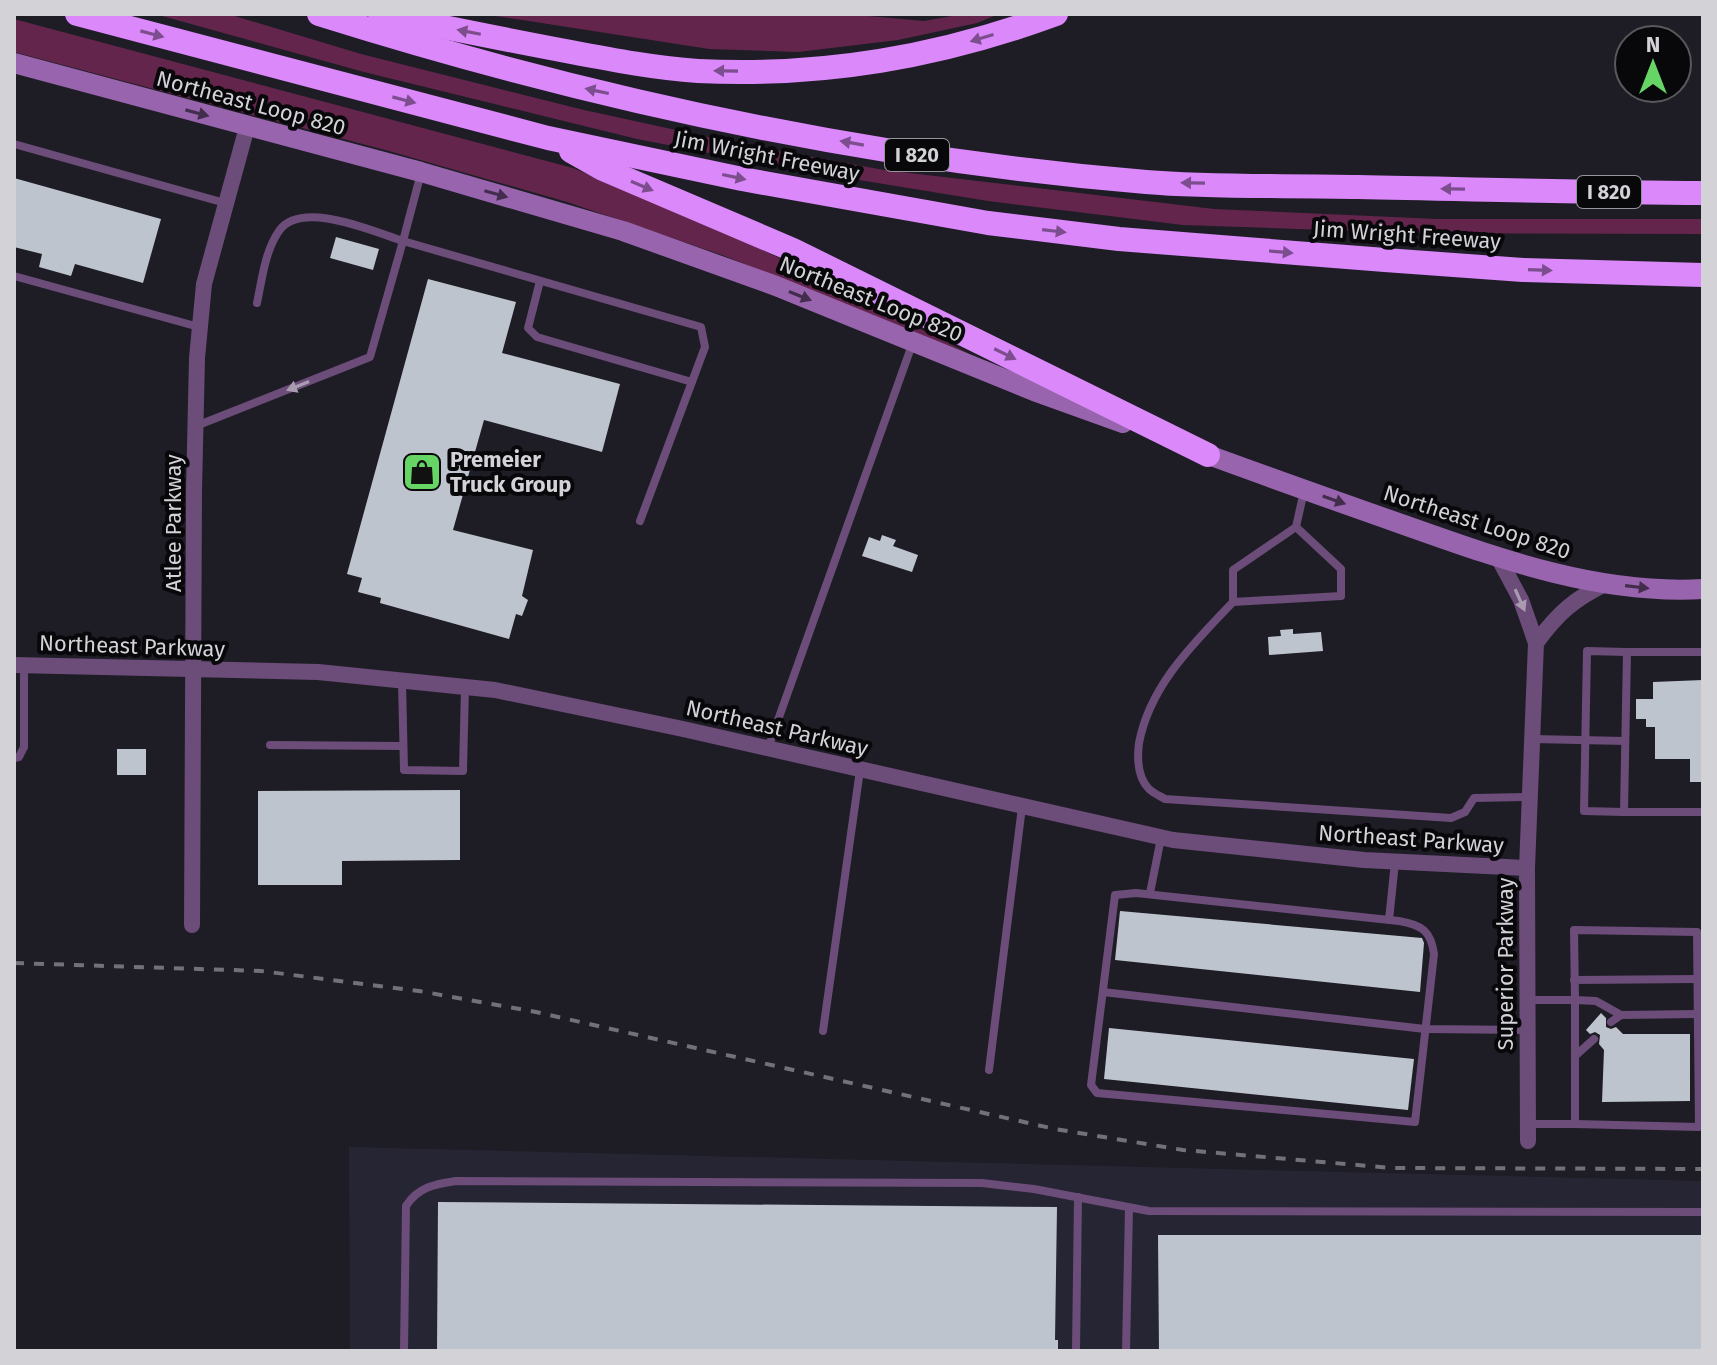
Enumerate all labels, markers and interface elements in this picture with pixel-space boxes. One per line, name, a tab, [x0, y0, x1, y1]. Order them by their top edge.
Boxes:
north arrow	[1613, 24, 1693, 104]
one-way arrow	[456, 25, 481, 38]
one-way arrow	[141, 28, 165, 41]
text: N	[1646, 31, 1660, 58]
one-way arrow	[970, 32, 994, 45]
street label: Northeast Loop 820	[153, 65, 349, 141]
one-way arrow	[713, 65, 738, 77]
one-way arrow	[584, 84, 609, 97]
one-way arrow	[391, 95, 416, 107]
one-way arrow	[185, 108, 210, 120]
street label: Jim Wright Freeway	[672, 125, 862, 187]
one-way arrow	[839, 136, 864, 148]
road number: I 820	[885, 139, 949, 171]
one-way arrow	[721, 172, 746, 184]
road number: I 820	[1577, 176, 1641, 208]
one-way arrow	[1180, 177, 1205, 190]
one-way arrow	[631, 179, 654, 192]
one-way arrow	[1440, 182, 1465, 195]
one-way arrow	[485, 188, 509, 201]
street label: Jim Wright Freeway	[1312, 215, 1502, 255]
one-way arrow	[1041, 225, 1066, 238]
one-way arrow	[1269, 246, 1294, 259]
street label: Northeast Loop 820	[776, 250, 966, 348]
one-way arrow	[1528, 264, 1553, 277]
one-way arrow	[789, 289, 812, 302]
one-way arrow	[993, 347, 1017, 361]
one-way arrow	[286, 380, 310, 393]
place label: Premeier Truck Group	[450, 446, 571, 498]
shop icon: Premeier Truck Group	[401, 451, 443, 493]
street label: Atlee Parkway	[160, 454, 187, 592]
street label: Northeast Loop 820	[1380, 479, 1574, 565]
one-way arrow	[1322, 495, 1346, 507]
one-way arrow	[1625, 581, 1650, 594]
one-way arrow	[1514, 588, 1527, 611]
street label: Northeast Parkway	[39, 629, 226, 663]
street label: Northeast Parkway	[683, 694, 871, 762]
street label: Northeast Parkway	[1317, 819, 1505, 859]
street label: Superior Parkway	[1492, 877, 1519, 1051]

